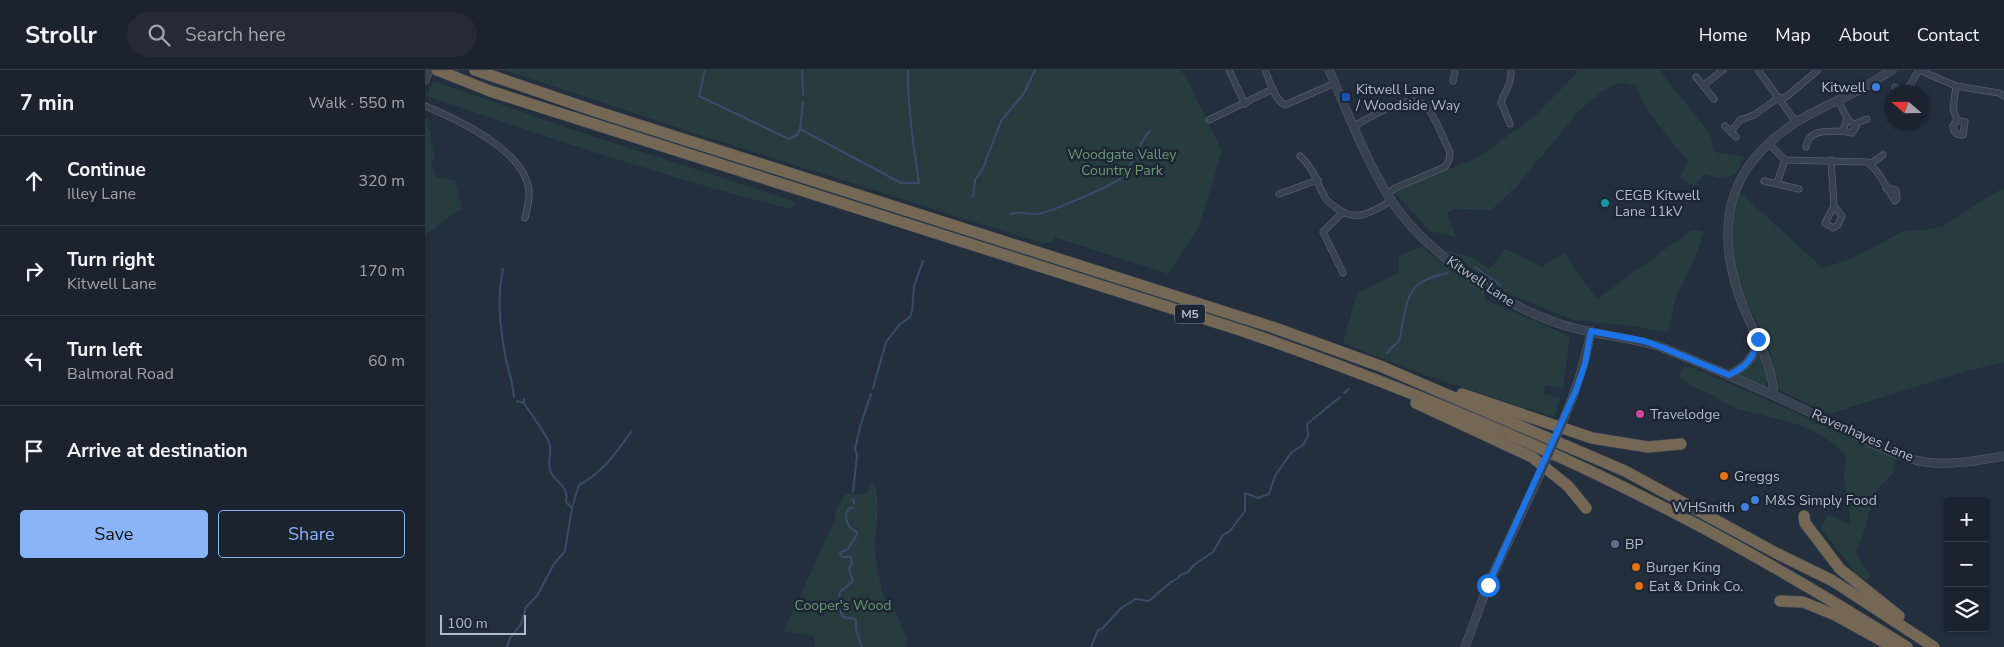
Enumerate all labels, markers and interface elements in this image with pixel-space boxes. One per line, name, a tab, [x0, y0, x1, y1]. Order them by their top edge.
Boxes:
search box	[127, 12, 477, 57]
text: Strollr	[25, 19, 97, 51]
icon: search	[145, 21, 173, 49]
text: Search here	[185, 22, 286, 48]
text: Home	[1699, 23, 1747, 47]
text: Map	[1775, 23, 1811, 47]
text: About	[1839, 23, 1889, 47]
text: Contact	[1917, 23, 1979, 47]
place label: Kitwell	[1822, 78, 1867, 97]
place label: Kitwell Lane / Woodside Way	[1355, 80, 1461, 115]
marker: Kitwell	[1870, 81, 1882, 93]
north arrow	[1884, 85, 1929, 130]
text: 7 min	[20, 89, 74, 117]
marker: Kitwell Lane / Woodside Way	[1340, 91, 1352, 103]
text: Walk · 550 m	[309, 92, 405, 114]
park label: Woodgate Valley Country Park	[1068, 145, 1177, 180]
text: Continue	[67, 157, 146, 183]
icon: ahead	[20, 167, 48, 195]
text: 320 m	[358, 170, 405, 192]
text: Illey Lane	[67, 183, 136, 205]
place label: CEGB Kitwell Lane 11kV	[1615, 186, 1701, 221]
marker: CEGB Kitwell Lane 11kV	[1599, 197, 1611, 209]
text: Turn right	[67, 247, 154, 273]
street label: Kitwell Lane	[1443, 252, 1519, 311]
icon: right	[20, 257, 48, 285]
text: 170 m	[358, 260, 405, 282]
text: Kitwell Lane	[67, 273, 157, 295]
road number: M5	[1175, 304, 1205, 323]
route end	[1747, 328, 1770, 351]
text: Turn left	[67, 337, 142, 363]
icon: left	[20, 347, 48, 375]
text: 60 m	[368, 350, 405, 372]
text: Balmoral Road	[67, 363, 174, 385]
street label: Ravenhayes Lane	[1809, 404, 1917, 466]
place label: Travelodge	[1650, 405, 1720, 424]
marker: Travelodge	[1634, 408, 1646, 420]
icon: arrive	[20, 437, 48, 465]
text: Arrive at destination	[67, 438, 248, 464]
place label: Greggs	[1734, 467, 1780, 486]
marker: Greggs	[1718, 470, 1730, 482]
place label: M&S Simply Food	[1765, 491, 1877, 510]
marker: M&S Simply Food	[1749, 494, 1761, 506]
map controls	[1944, 497, 1989, 632]
button: +	[1944, 497, 1989, 542]
place label: WHSmith	[1672, 498, 1735, 517]
marker: WHSmith	[1739, 501, 1751, 513]
button: Save	[20, 510, 208, 558]
button: Share	[218, 510, 405, 558]
place label: BP	[1625, 535, 1643, 554]
marker: BP	[1609, 538, 1621, 550]
button: −	[1944, 542, 1989, 587]
place label: Burger King	[1646, 558, 1721, 577]
marker: Burger King	[1630, 561, 1642, 573]
route start	[1477, 574, 1500, 597]
place label: Eat & Drink Co.	[1649, 577, 1743, 596]
marker: Eat & Drink Co.	[1633, 580, 1645, 592]
button: layers	[1944, 587, 1989, 632]
park label: Cooper's Wood	[795, 596, 891, 615]
scale bar	[440, 612, 526, 635]
text: 100 m	[447, 614, 488, 633]

